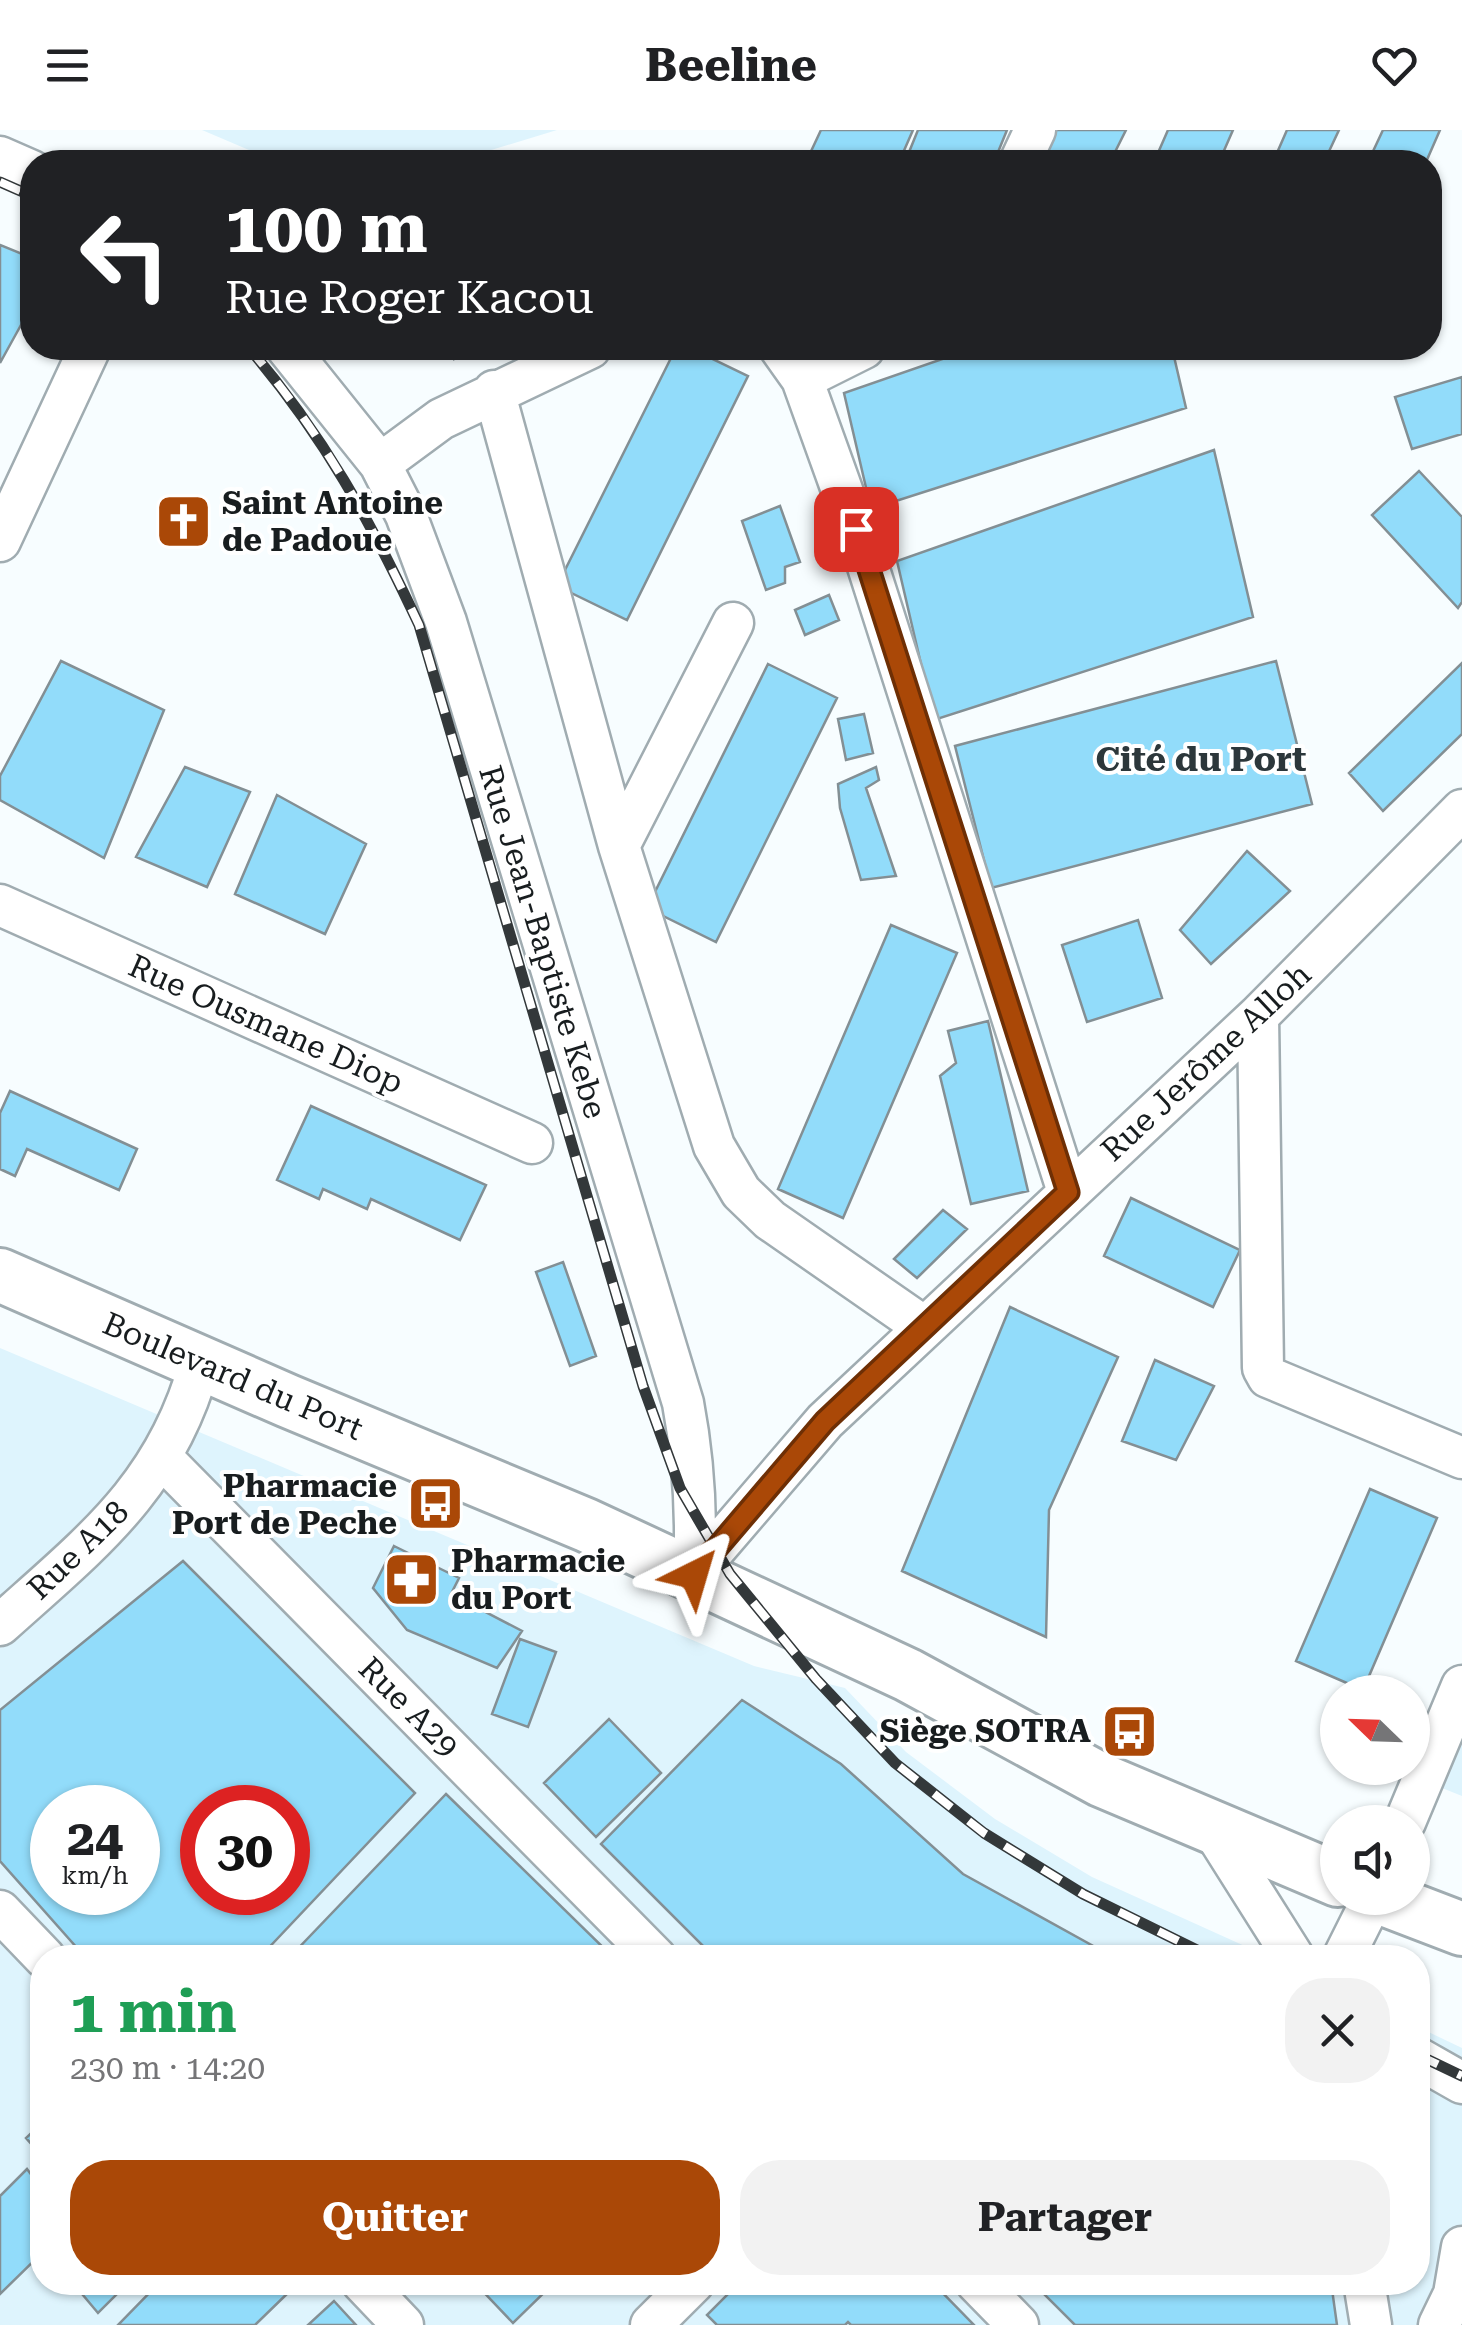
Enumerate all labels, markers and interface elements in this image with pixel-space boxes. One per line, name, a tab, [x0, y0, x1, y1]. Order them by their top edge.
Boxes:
icon: menu	[40, 38, 95, 93]
icon: heart	[1367, 38, 1422, 93]
text: Beeline	[645, 39, 817, 92]
text: 100 m	[225, 187, 428, 269]
icon: left	[60, 190, 190, 320]
text: Rue Roger Kacou	[225, 271, 593, 324]
place label: Saint Antoine de Padoue	[222, 484, 443, 559]
pin	[814, 487, 899, 572]
church icon: Saint Antoine de Padoue	[153, 491, 213, 551]
icon: arrive	[829, 502, 884, 557]
district label: Cité du Port	[1095, 739, 1307, 780]
street label: Rue Jean-Baptiste Kebe	[471, 761, 615, 1123]
street label: Rue Ousmane Diop	[123, 946, 409, 1102]
street label: Rue Jerôme Alloh	[1093, 955, 1319, 1169]
street label: Boulevard du Port	[97, 1304, 369, 1448]
place label: Pharmacie Port de Peche	[172, 1467, 397, 1542]
bus stop icon: Pharmacie Port de Peche	[406, 1474, 466, 1534]
street label: Rue A18	[20, 1493, 136, 1607]
position arrow	[642, 1523, 746, 1627]
place label: Pharmacie du Port	[451, 1542, 625, 1617]
pharmacy icon: Pharmacie du Port	[382, 1549, 442, 1609]
street label: Rue A29	[351, 1649, 467, 1765]
north arrow	[1320, 1675, 1430, 1785]
map controls	[1320, 1675, 1430, 1915]
bus stop icon: Siège SOTRA	[1100, 1701, 1160, 1761]
place label: Siège SOTRA	[880, 1712, 1091, 1750]
speed limit sign: 30	[180, 1785, 310, 1915]
button: sound	[1320, 1805, 1430, 1915]
text: 24	[67, 1809, 123, 1867]
text: km/h	[62, 1861, 128, 1890]
text: 1 min	[70, 1976, 237, 2047]
button: close	[1285, 1978, 1390, 2083]
text: 230 m · 14:20	[70, 2049, 265, 2087]
button: Quitter	[70, 2160, 720, 2275]
button: Partager	[740, 2160, 1390, 2275]

